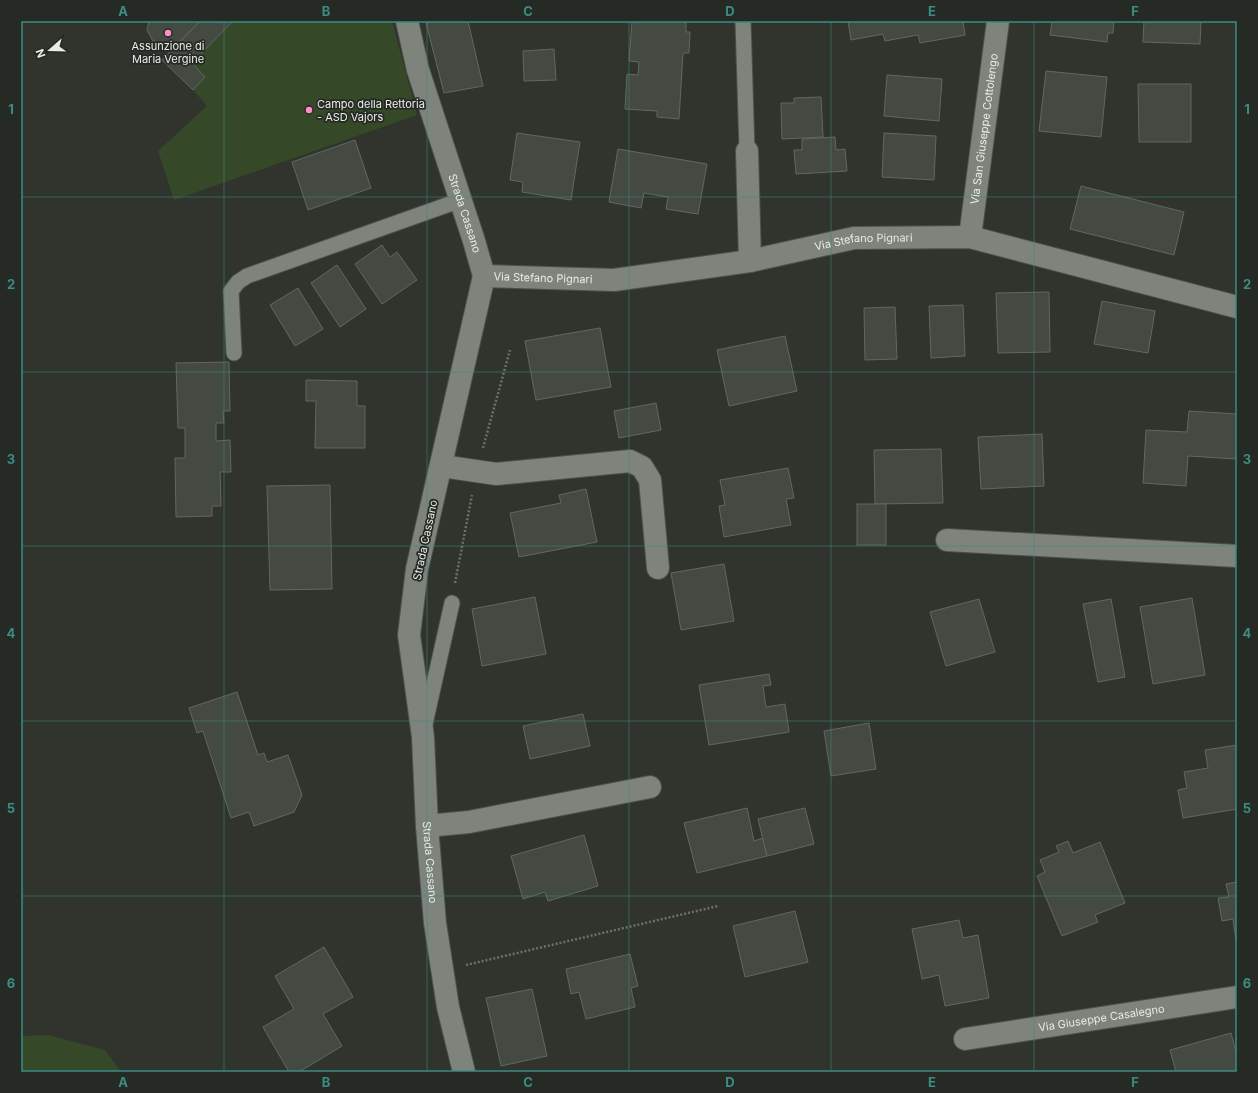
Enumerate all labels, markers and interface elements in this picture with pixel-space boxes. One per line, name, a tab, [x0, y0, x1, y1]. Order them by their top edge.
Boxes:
text: A	[118, 3, 128, 19]
text: B	[322, 3, 331, 19]
text: C	[523, 3, 533, 19]
text: D	[725, 3, 735, 19]
text: E	[928, 3, 936, 19]
text: F	[1131, 3, 1139, 19]
marker: Assunzione di Maria Vergine	[163, 28, 173, 38]
north arrow	[30, 30, 70, 70]
place label: Assunzione di Maria Vergine	[132, 39, 204, 66]
text: N	[33, 47, 49, 60]
street label: Via San Giuseppe Cottolengo	[967, 52, 1001, 205]
place label: Campo della Rettoria - ASD Vajors	[317, 97, 425, 124]
text: 1	[8, 101, 14, 117]
text: 1	[1244, 101, 1250, 117]
marker: Campo della Rettoria - ASD Vajors	[304, 105, 314, 115]
street label: Strada Cassano	[445, 172, 484, 255]
street label: Via Stefano Pignari	[813, 230, 913, 254]
street label: Via Stefano Pignari	[493, 269, 593, 286]
text: 2	[7, 276, 15, 292]
text: 2	[1243, 276, 1251, 292]
text: 3	[7, 451, 15, 467]
text: 3	[1243, 451, 1251, 467]
street label: Strada Cassano	[410, 498, 440, 582]
text: 4	[7, 625, 16, 641]
text: 4	[1243, 625, 1252, 641]
text: 5	[7, 800, 15, 816]
text: 5	[1243, 800, 1251, 816]
street label: Strada Cassano	[420, 821, 440, 904]
text: 6	[7, 975, 15, 991]
text: 6	[1243, 975, 1251, 991]
street label: Via Giuseppe Casalegno	[1037, 1001, 1166, 1035]
text: A	[118, 1074, 128, 1090]
text: B	[322, 1074, 331, 1090]
text: C	[523, 1074, 533, 1090]
text: D	[725, 1074, 735, 1090]
text: E	[928, 1074, 936, 1090]
text: F	[1131, 1074, 1139, 1090]

